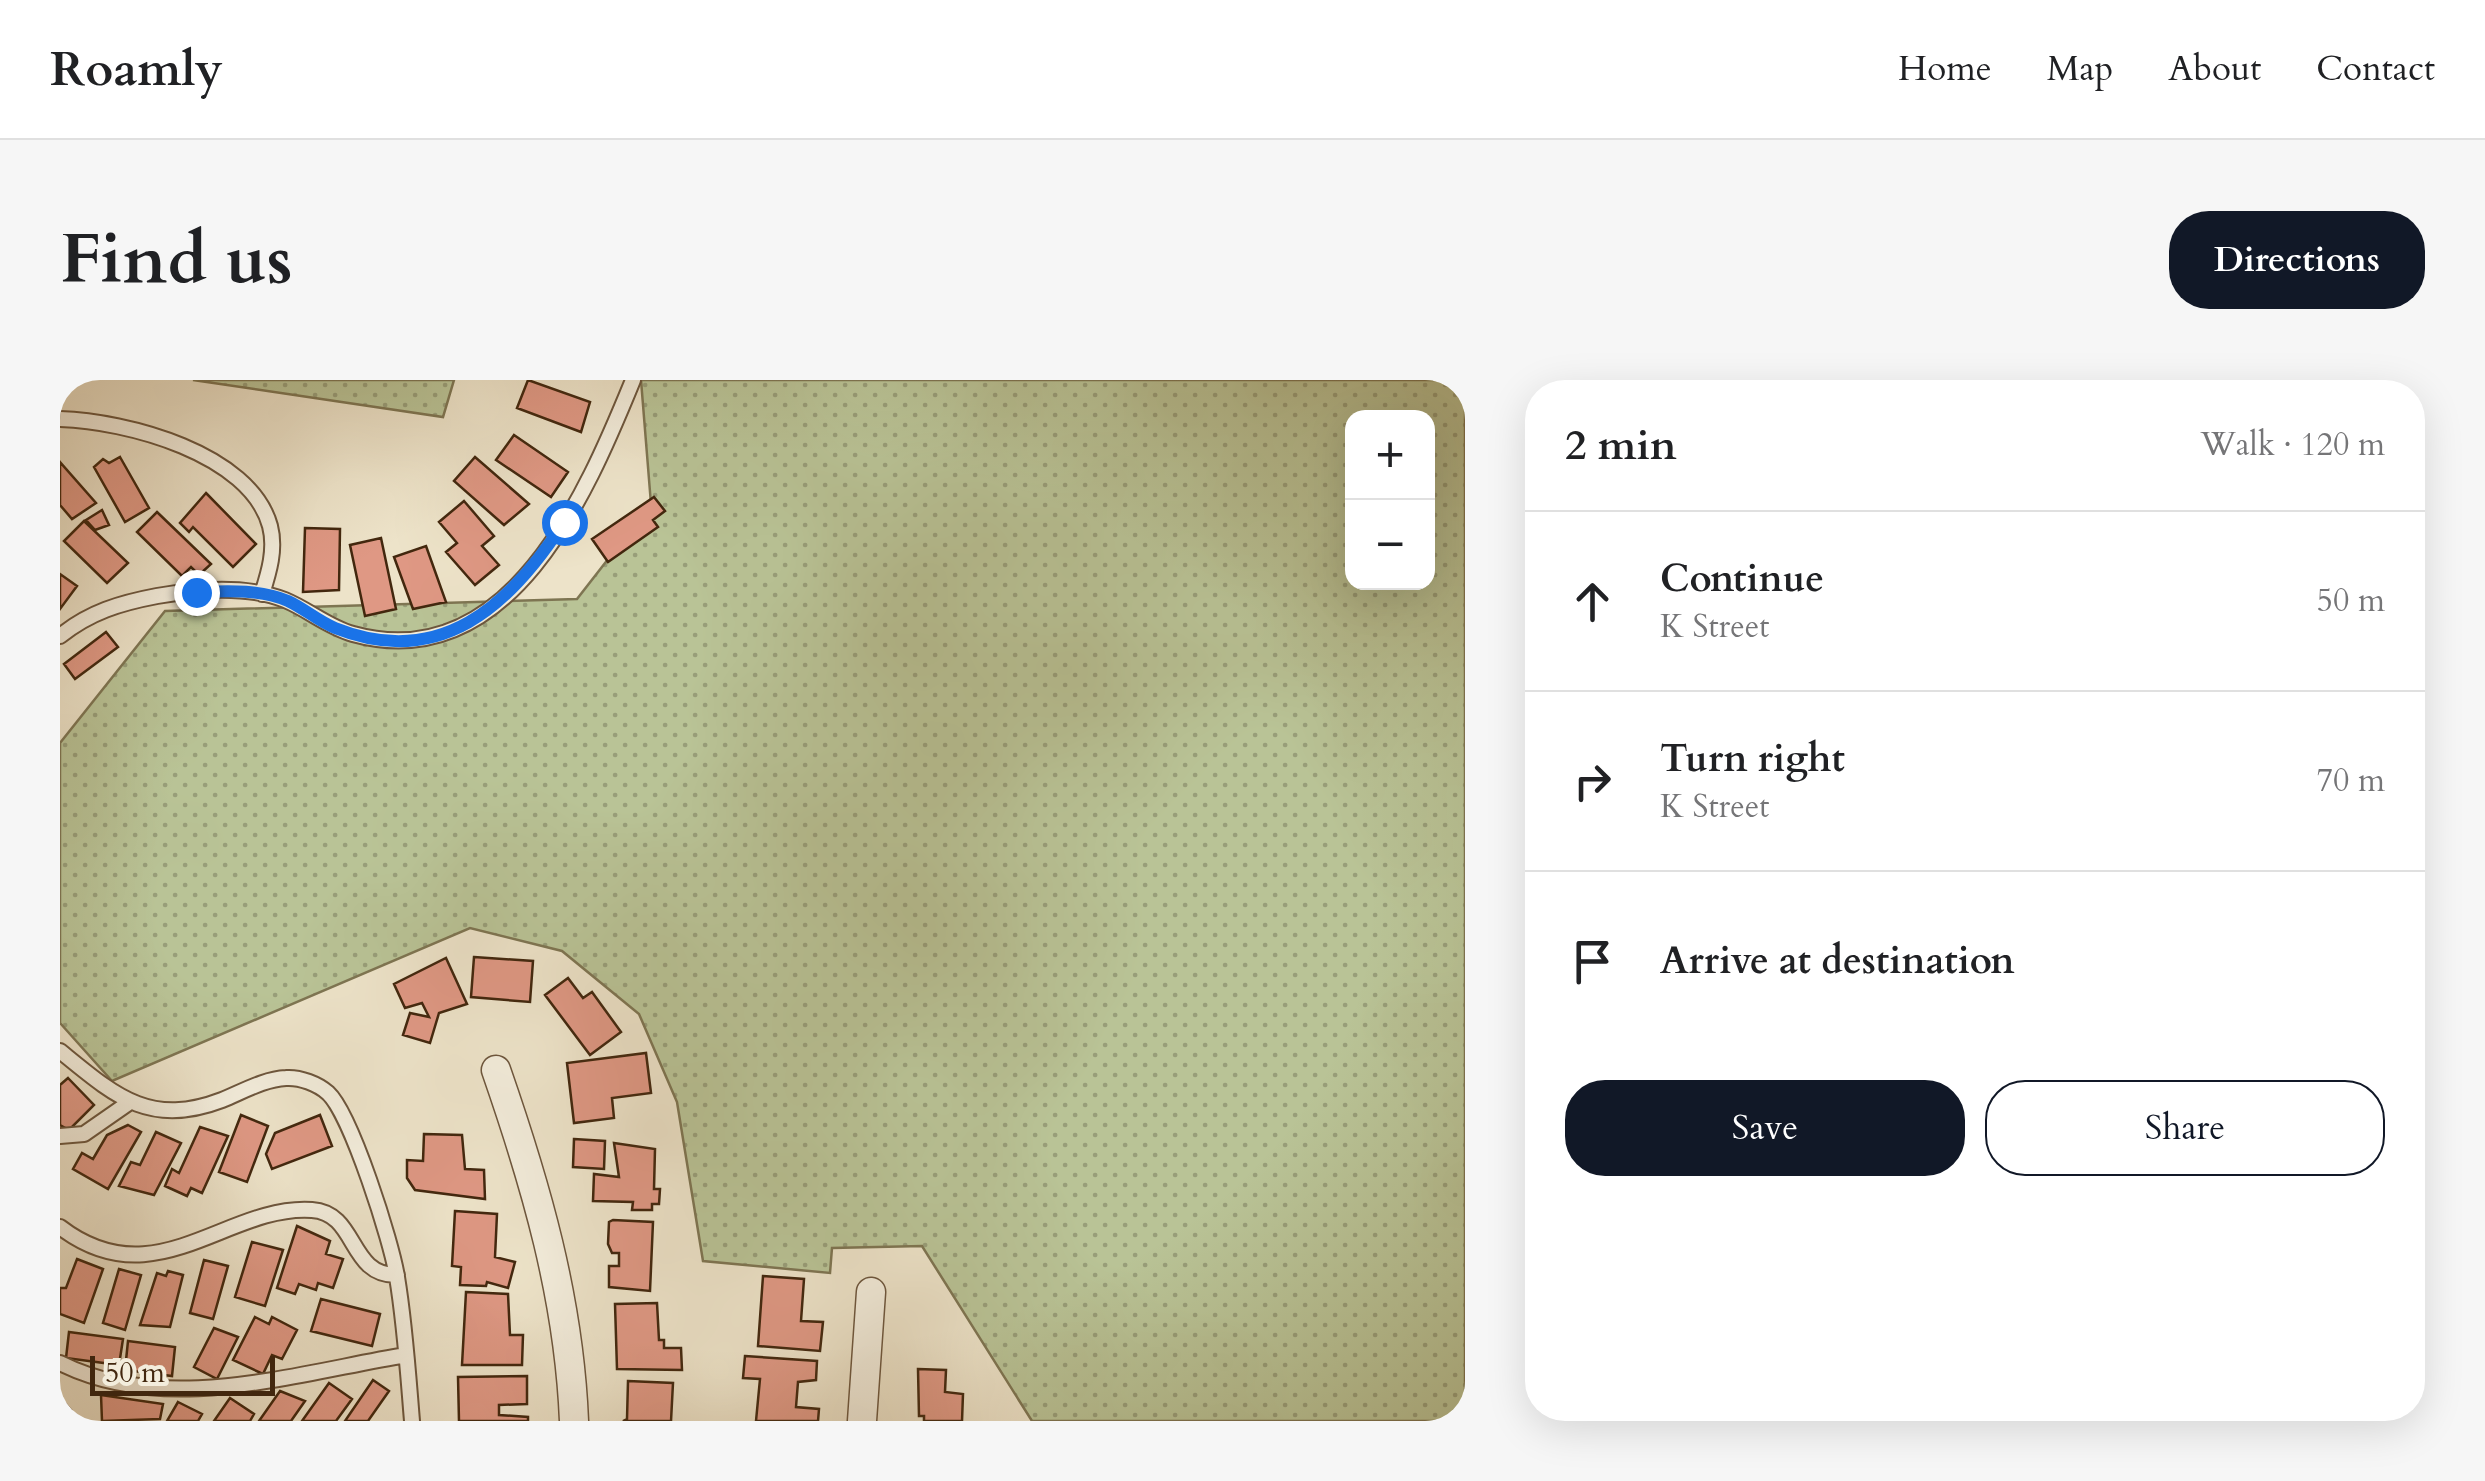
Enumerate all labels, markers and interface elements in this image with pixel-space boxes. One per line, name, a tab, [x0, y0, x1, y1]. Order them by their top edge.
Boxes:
text: Roamly	[50, 37, 223, 102]
text: Home	[1898, 45, 1992, 93]
text: Map	[2047, 45, 2113, 93]
text: About	[2168, 45, 2261, 93]
text: Contact	[2316, 45, 2435, 93]
button: Directions	[2169, 211, 2425, 309]
text: Find us	[60, 213, 293, 307]
map controls	[1345, 410, 1435, 590]
button: +	[1345, 410, 1435, 500]
text: 2 min	[1565, 417, 1677, 474]
text: Walk · 120 m	[2200, 423, 2385, 467]
route start	[542, 500, 588, 546]
button: −	[1345, 500, 1435, 590]
text: Continue	[1660, 553, 1824, 605]
route end	[174, 570, 220, 616]
icon: ahead	[1565, 574, 1620, 629]
text: 50 m	[2317, 579, 2385, 623]
text: K Street	[1660, 605, 1769, 649]
text: Turn right	[1660, 733, 1845, 785]
icon: right	[1565, 754, 1620, 809]
text: 70 m	[2317, 759, 2385, 803]
text: K Street	[1660, 785, 1769, 829]
icon: arrive	[1565, 934, 1620, 989]
text: Arrive at destination	[1660, 935, 2015, 987]
button: Save	[1565, 1080, 1965, 1176]
button: Share	[1985, 1080, 2385, 1176]
scale bar	[90, 1351, 275, 1396]
text: 50 m	[105, 1354, 165, 1392]

